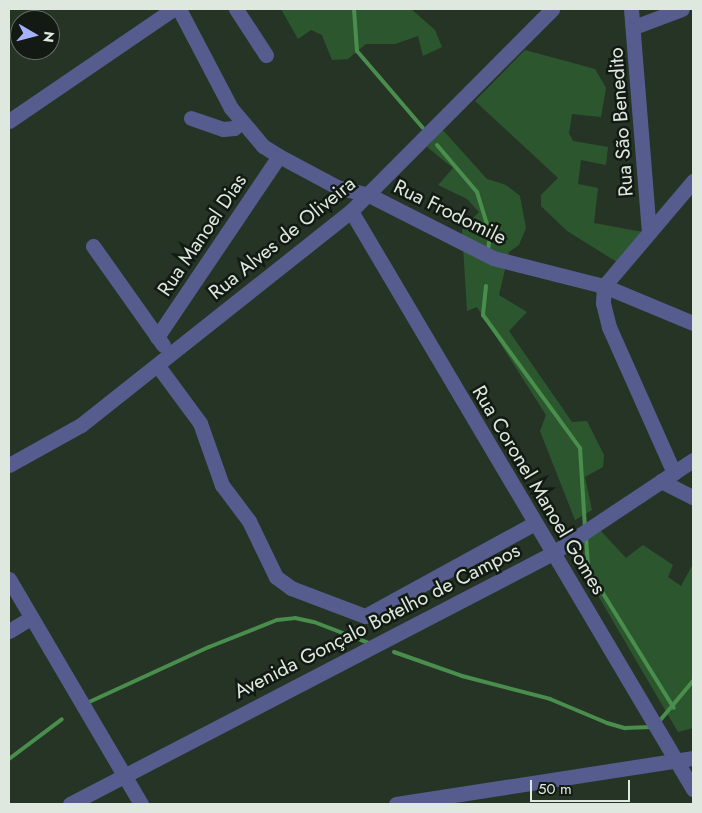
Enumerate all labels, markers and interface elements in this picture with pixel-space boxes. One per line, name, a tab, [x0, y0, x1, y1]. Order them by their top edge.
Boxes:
north arrow	[10, 10, 60, 60]
text: N	[38, 30, 60, 44]
street label: Rua São Benedito	[604, 47, 638, 197]
street label: Rua Manoel Dias	[152, 169, 252, 301]
street label: Rua Alves de Oliveira	[204, 171, 360, 305]
street label: Rua Frodomile	[390, 174, 510, 250]
street label: Rua Coronel Manoel Gomes	[467, 381, 611, 599]
street label: Avenida Gonçalo Botelho de Campos	[230, 538, 524, 704]
scale bar	[532, 770, 632, 802]
text: 50 m	[538, 778, 572, 800]

